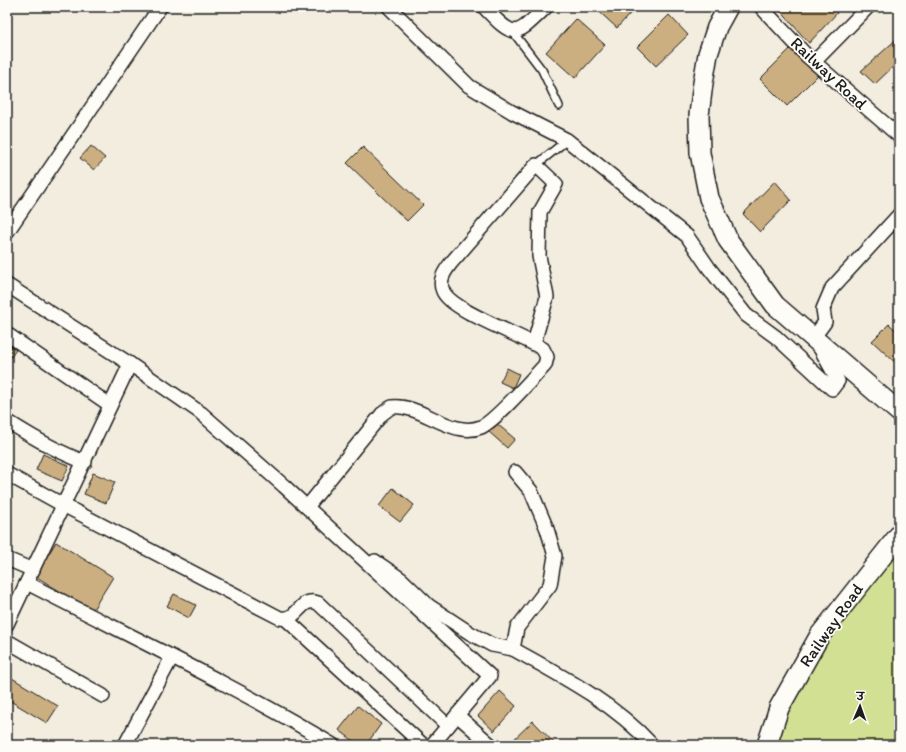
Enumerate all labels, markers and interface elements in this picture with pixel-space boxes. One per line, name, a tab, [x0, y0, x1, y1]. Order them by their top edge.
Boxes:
street label: Railway Road	[787, 33, 872, 114]
street label: Railway Road	[795, 579, 867, 671]
north arrow	[840, 686, 880, 726]
text: उ	[855, 690, 866, 703]

